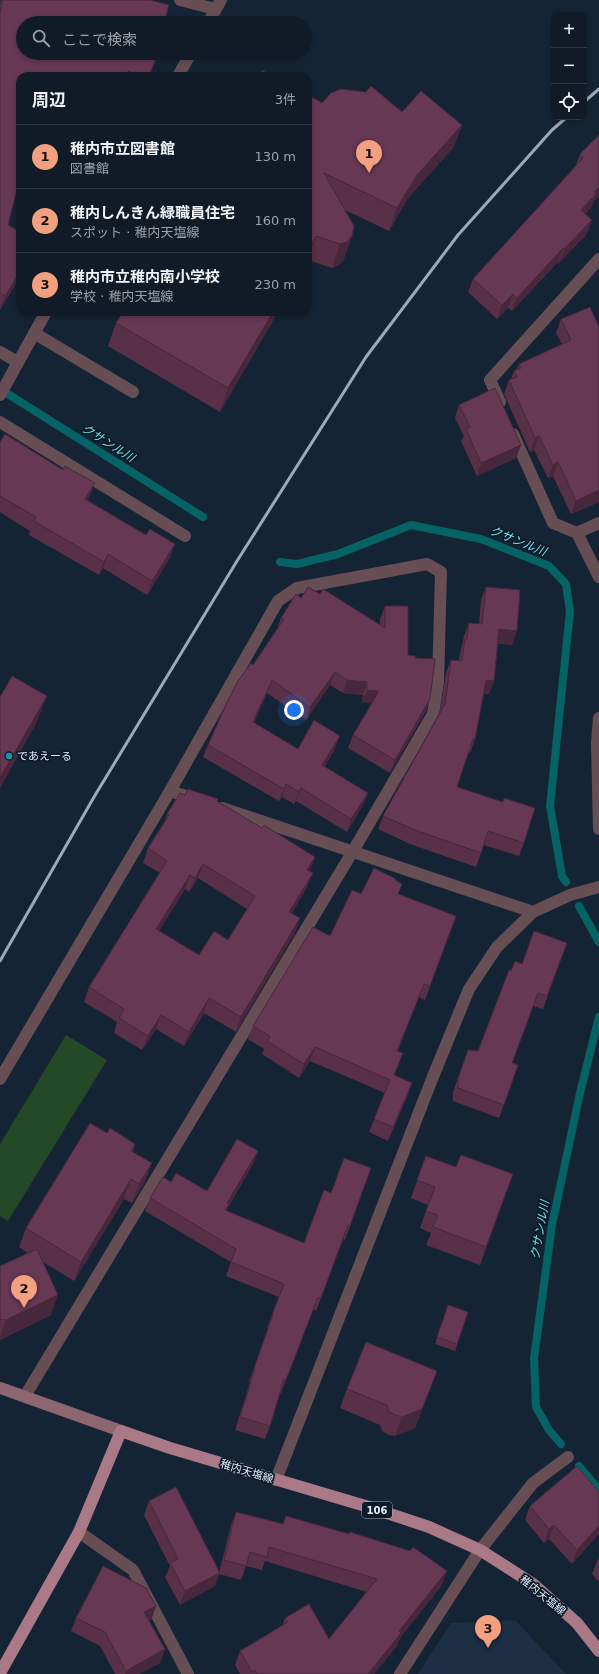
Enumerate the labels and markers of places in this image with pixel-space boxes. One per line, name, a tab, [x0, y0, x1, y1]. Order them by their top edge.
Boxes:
pin: 1	[356, 140, 382, 173]
place label: であえーる	[17, 750, 72, 763]
marker: であえーる	[4, 751, 14, 761]
pin: 2	[11, 1275, 37, 1308]
pin: 3	[475, 1615, 501, 1648]

